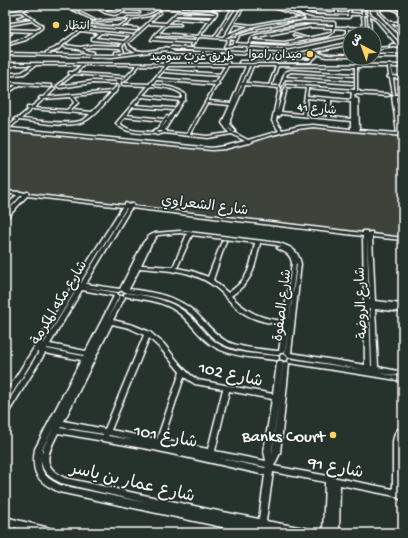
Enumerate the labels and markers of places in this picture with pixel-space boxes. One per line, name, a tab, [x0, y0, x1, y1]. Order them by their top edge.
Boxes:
marker: انتظار	[51, 20, 61, 30]
place label: انتظار	[63, 20, 90, 34]
place label: ميدان راموا	[249, 49, 302, 63]
marker: ميدان راموا	[305, 49, 315, 59]
place label: Banks Court	[241, 428, 327, 448]
marker: Banks Court	[328, 430, 338, 440]

